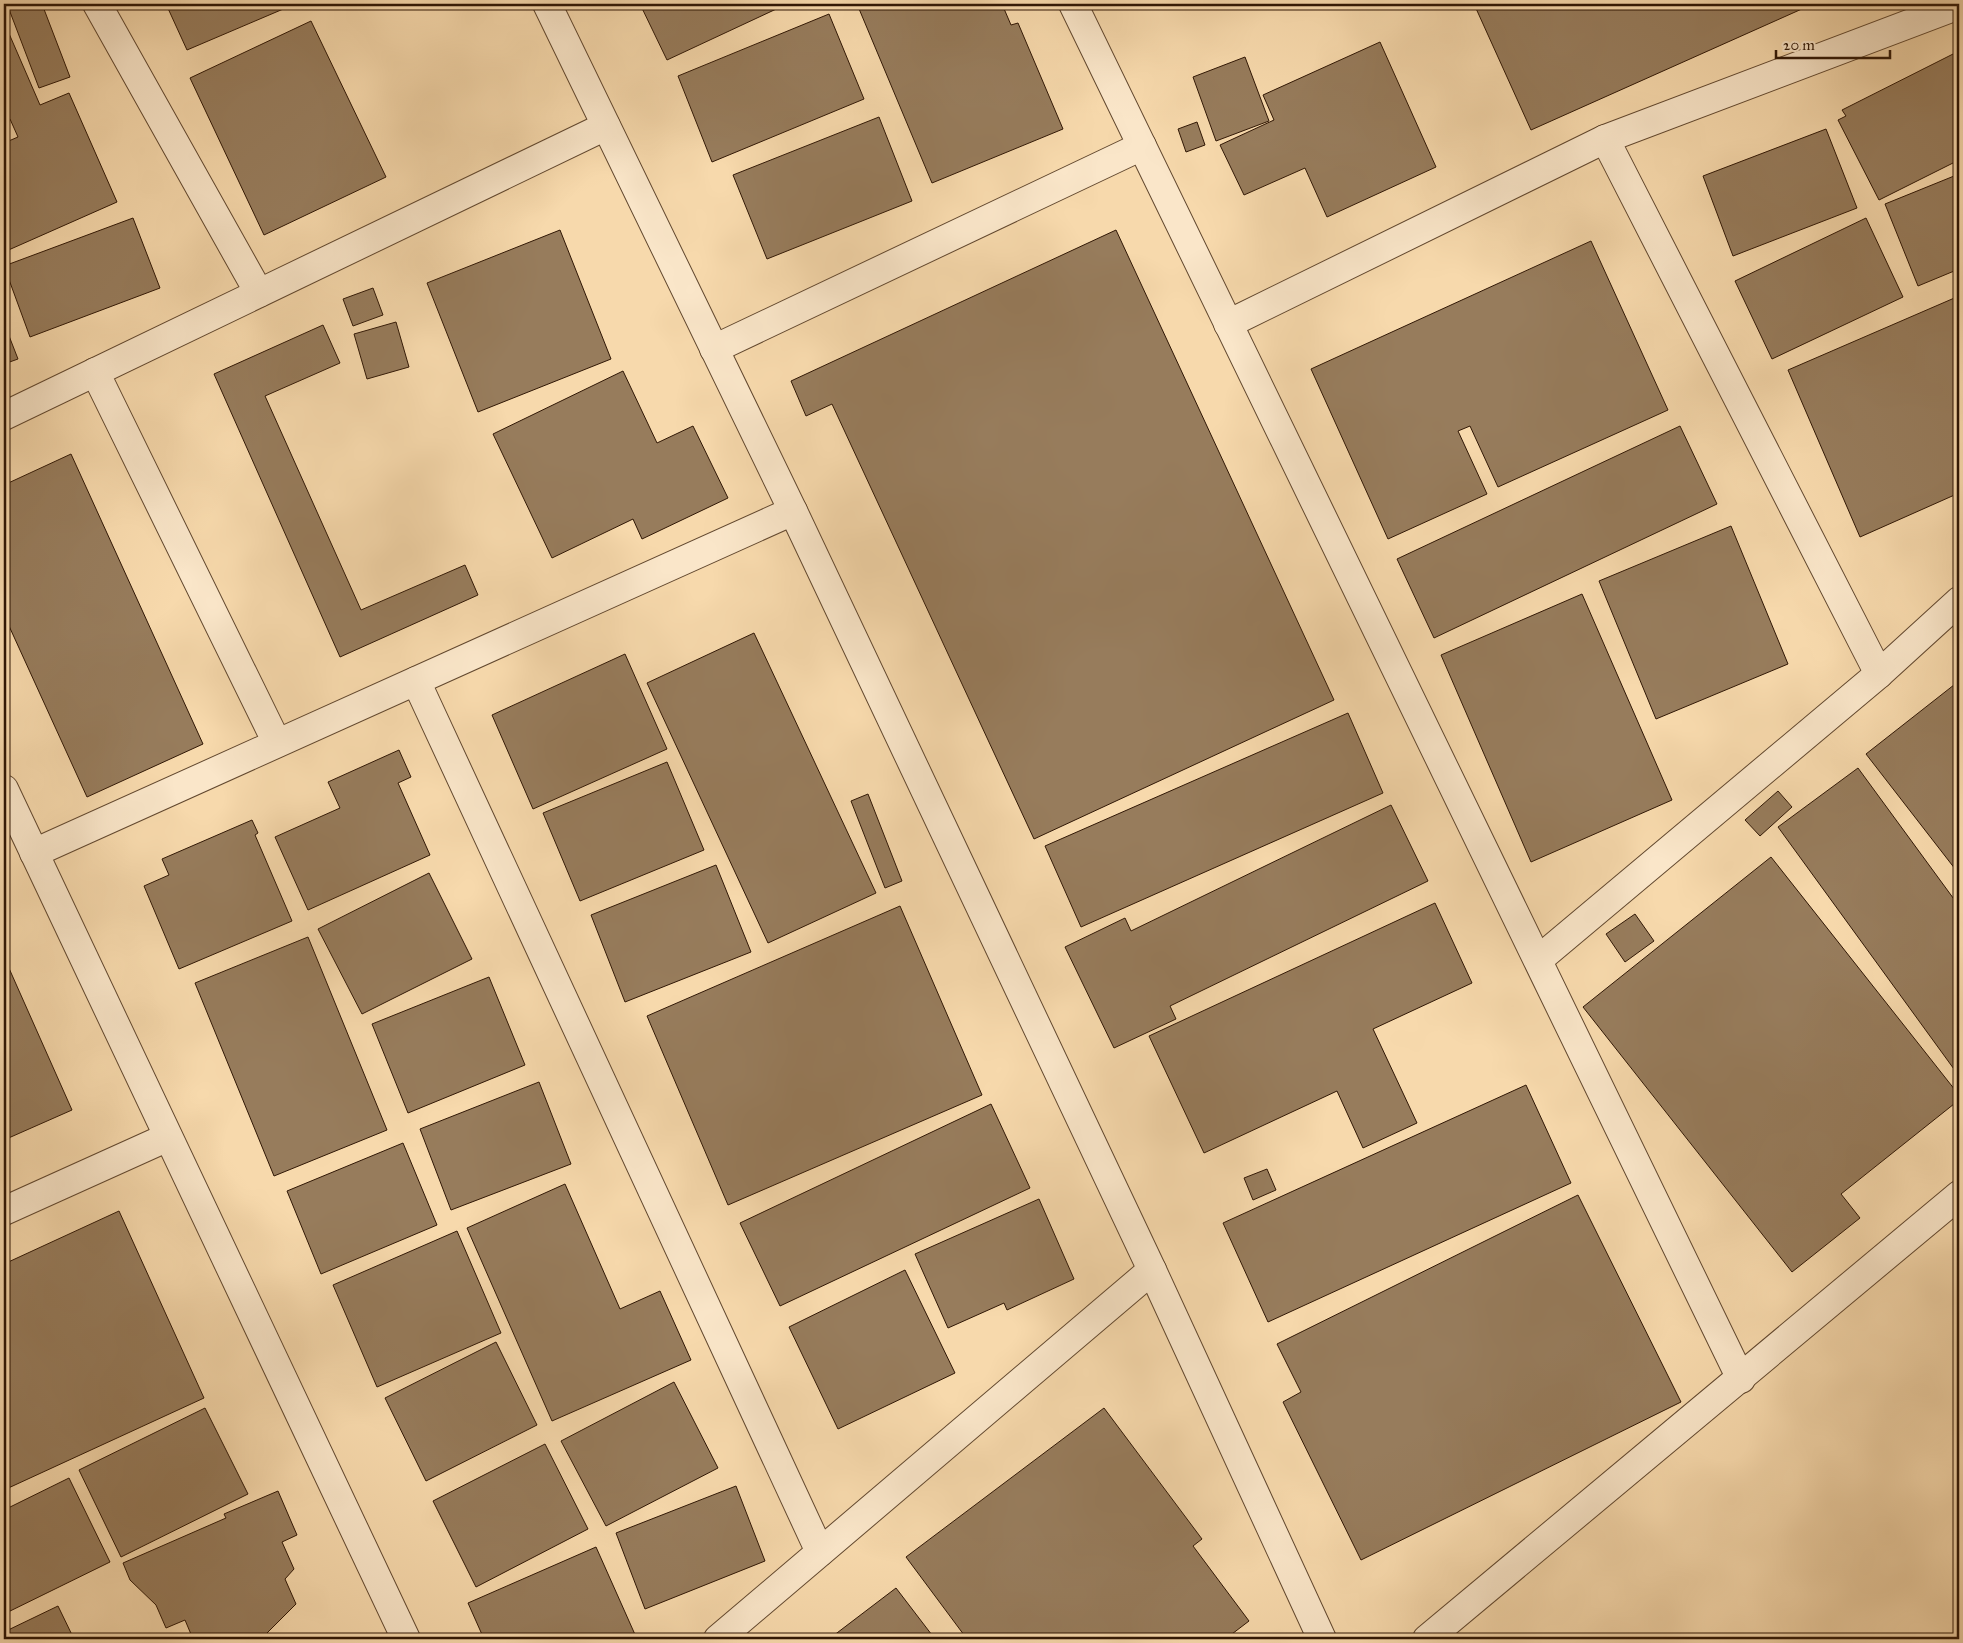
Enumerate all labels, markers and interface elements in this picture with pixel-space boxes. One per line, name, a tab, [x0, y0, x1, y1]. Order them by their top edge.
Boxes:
scale bar	[1776, 28, 1889, 60]
text: 20 m	[1783, 36, 1815, 54]

